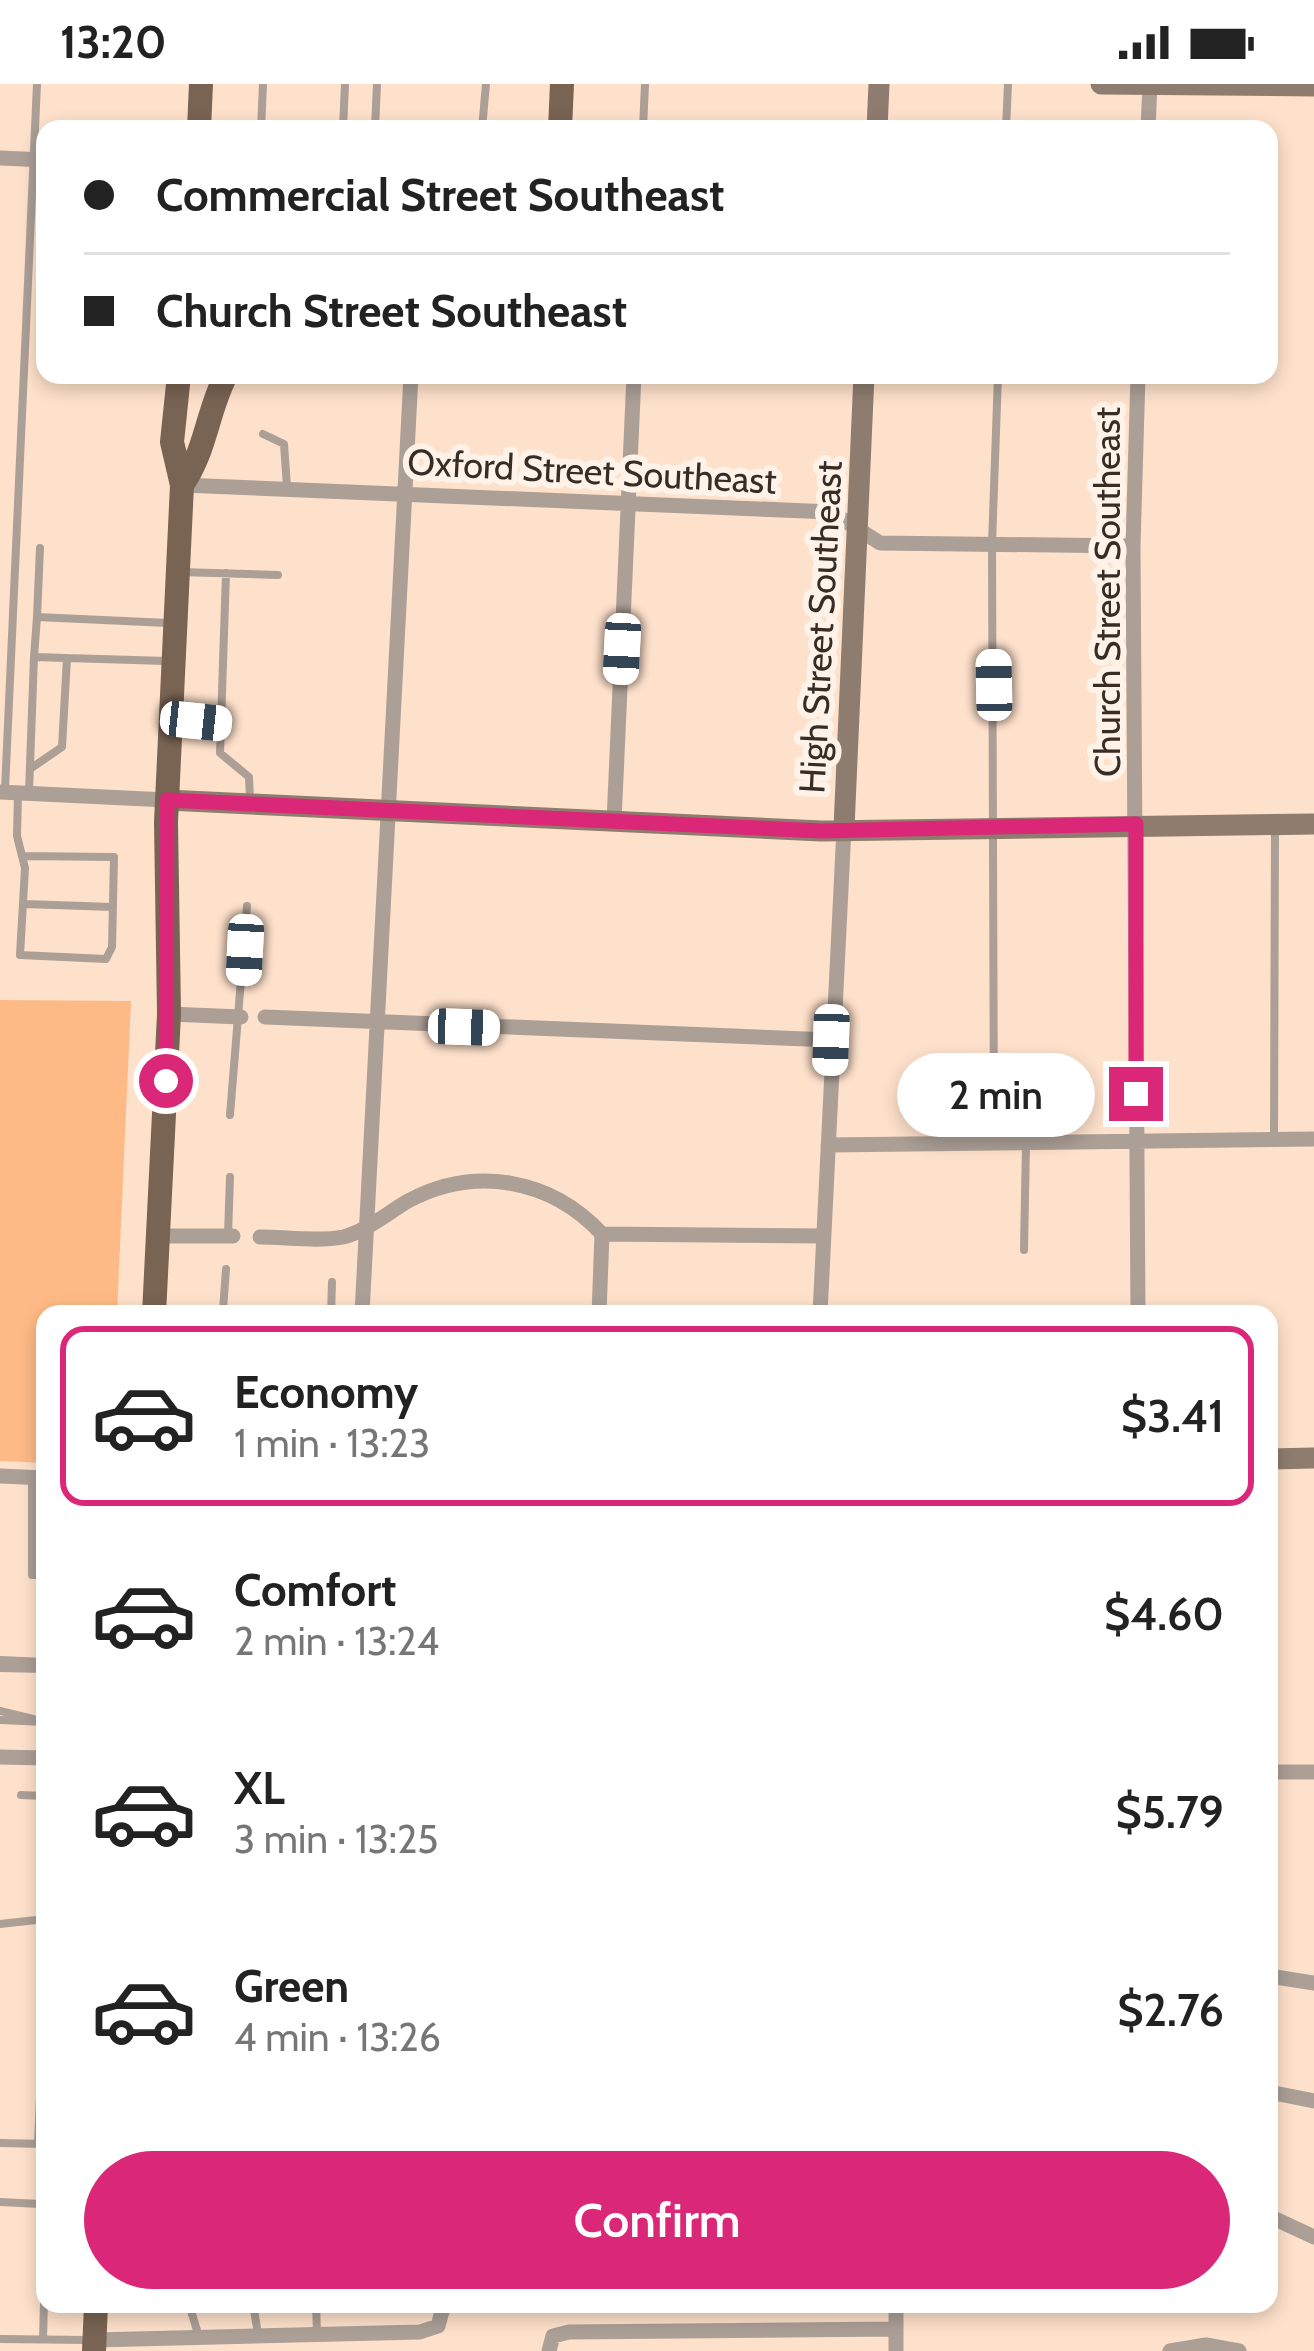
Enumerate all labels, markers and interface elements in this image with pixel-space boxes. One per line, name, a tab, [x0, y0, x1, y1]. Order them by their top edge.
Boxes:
text: 13:20	[60, 15, 166, 69]
text: Commercial Street Southeast	[156, 168, 725, 222]
text: Church Street Southeast	[156, 284, 627, 338]
street label: Church Street Southeast	[1085, 407, 1129, 777]
street label: Oxford Street Southeast	[406, 439, 778, 503]
street label: High Street Southeast	[789, 460, 851, 794]
car	[602, 612, 642, 686]
car	[975, 649, 1013, 721]
car	[158, 699, 234, 743]
car	[225, 913, 265, 987]
car	[812, 1003, 850, 1077]
car	[427, 1008, 501, 1046]
callout: 2 min	[896, 1052, 1094, 1136]
route start	[139, 1054, 193, 1108]
route end	[1109, 1067, 1163, 1121]
text: 2 min	[949, 1071, 1043, 1119]
icon: car	[90, 1362, 198, 1470]
text: Economy	[234, 1365, 418, 1419]
text: $3.41	[1121, 1389, 1224, 1443]
text: 1 min · 13:23	[234, 1419, 430, 1467]
icon: car	[90, 1560, 198, 1668]
text: Comfort	[234, 1563, 397, 1617]
text: $4.60	[1104, 1587, 1224, 1641]
text: 2 min · 13:24	[234, 1617, 439, 1665]
icon: car	[90, 1758, 198, 1866]
text: XL	[234, 1761, 285, 1815]
text: $5.79	[1116, 1785, 1224, 1839]
text: 3 min · 13:25	[234, 1815, 438, 1863]
icon: car	[90, 1956, 198, 2064]
text: Green	[234, 1959, 349, 2013]
text: $2.76	[1117, 1983, 1224, 2037]
text: 4 min · 13:26	[234, 2013, 441, 2061]
button: Confirm	[84, 2151, 1230, 2289]

